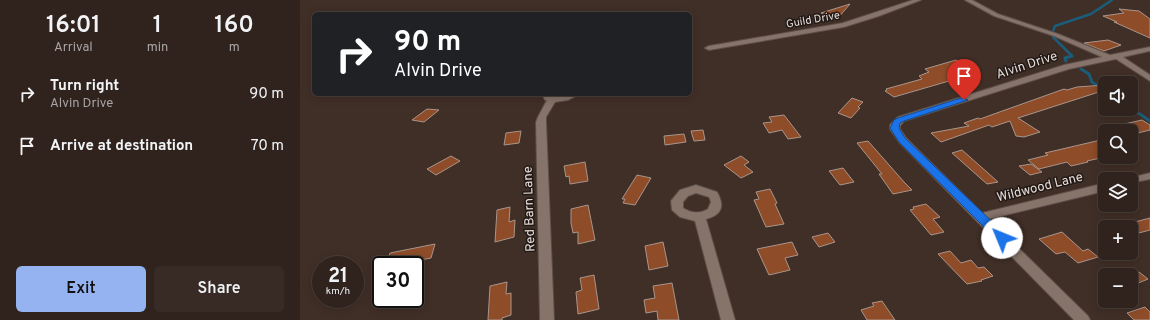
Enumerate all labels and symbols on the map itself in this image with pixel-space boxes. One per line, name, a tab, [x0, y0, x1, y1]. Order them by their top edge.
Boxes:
street label: Guild Drive	[785, 8, 841, 32]
street label: Alvin Drive	[994, 49, 1060, 83]
pin	[947, 59, 981, 100]
street label: Red Barn Lane	[521, 166, 539, 252]
street label: Wildwood Lane	[995, 170, 1085, 206]
position arrow	[981, 217, 1023, 259]
speed limit sign: 30	[372, 256, 424, 308]

